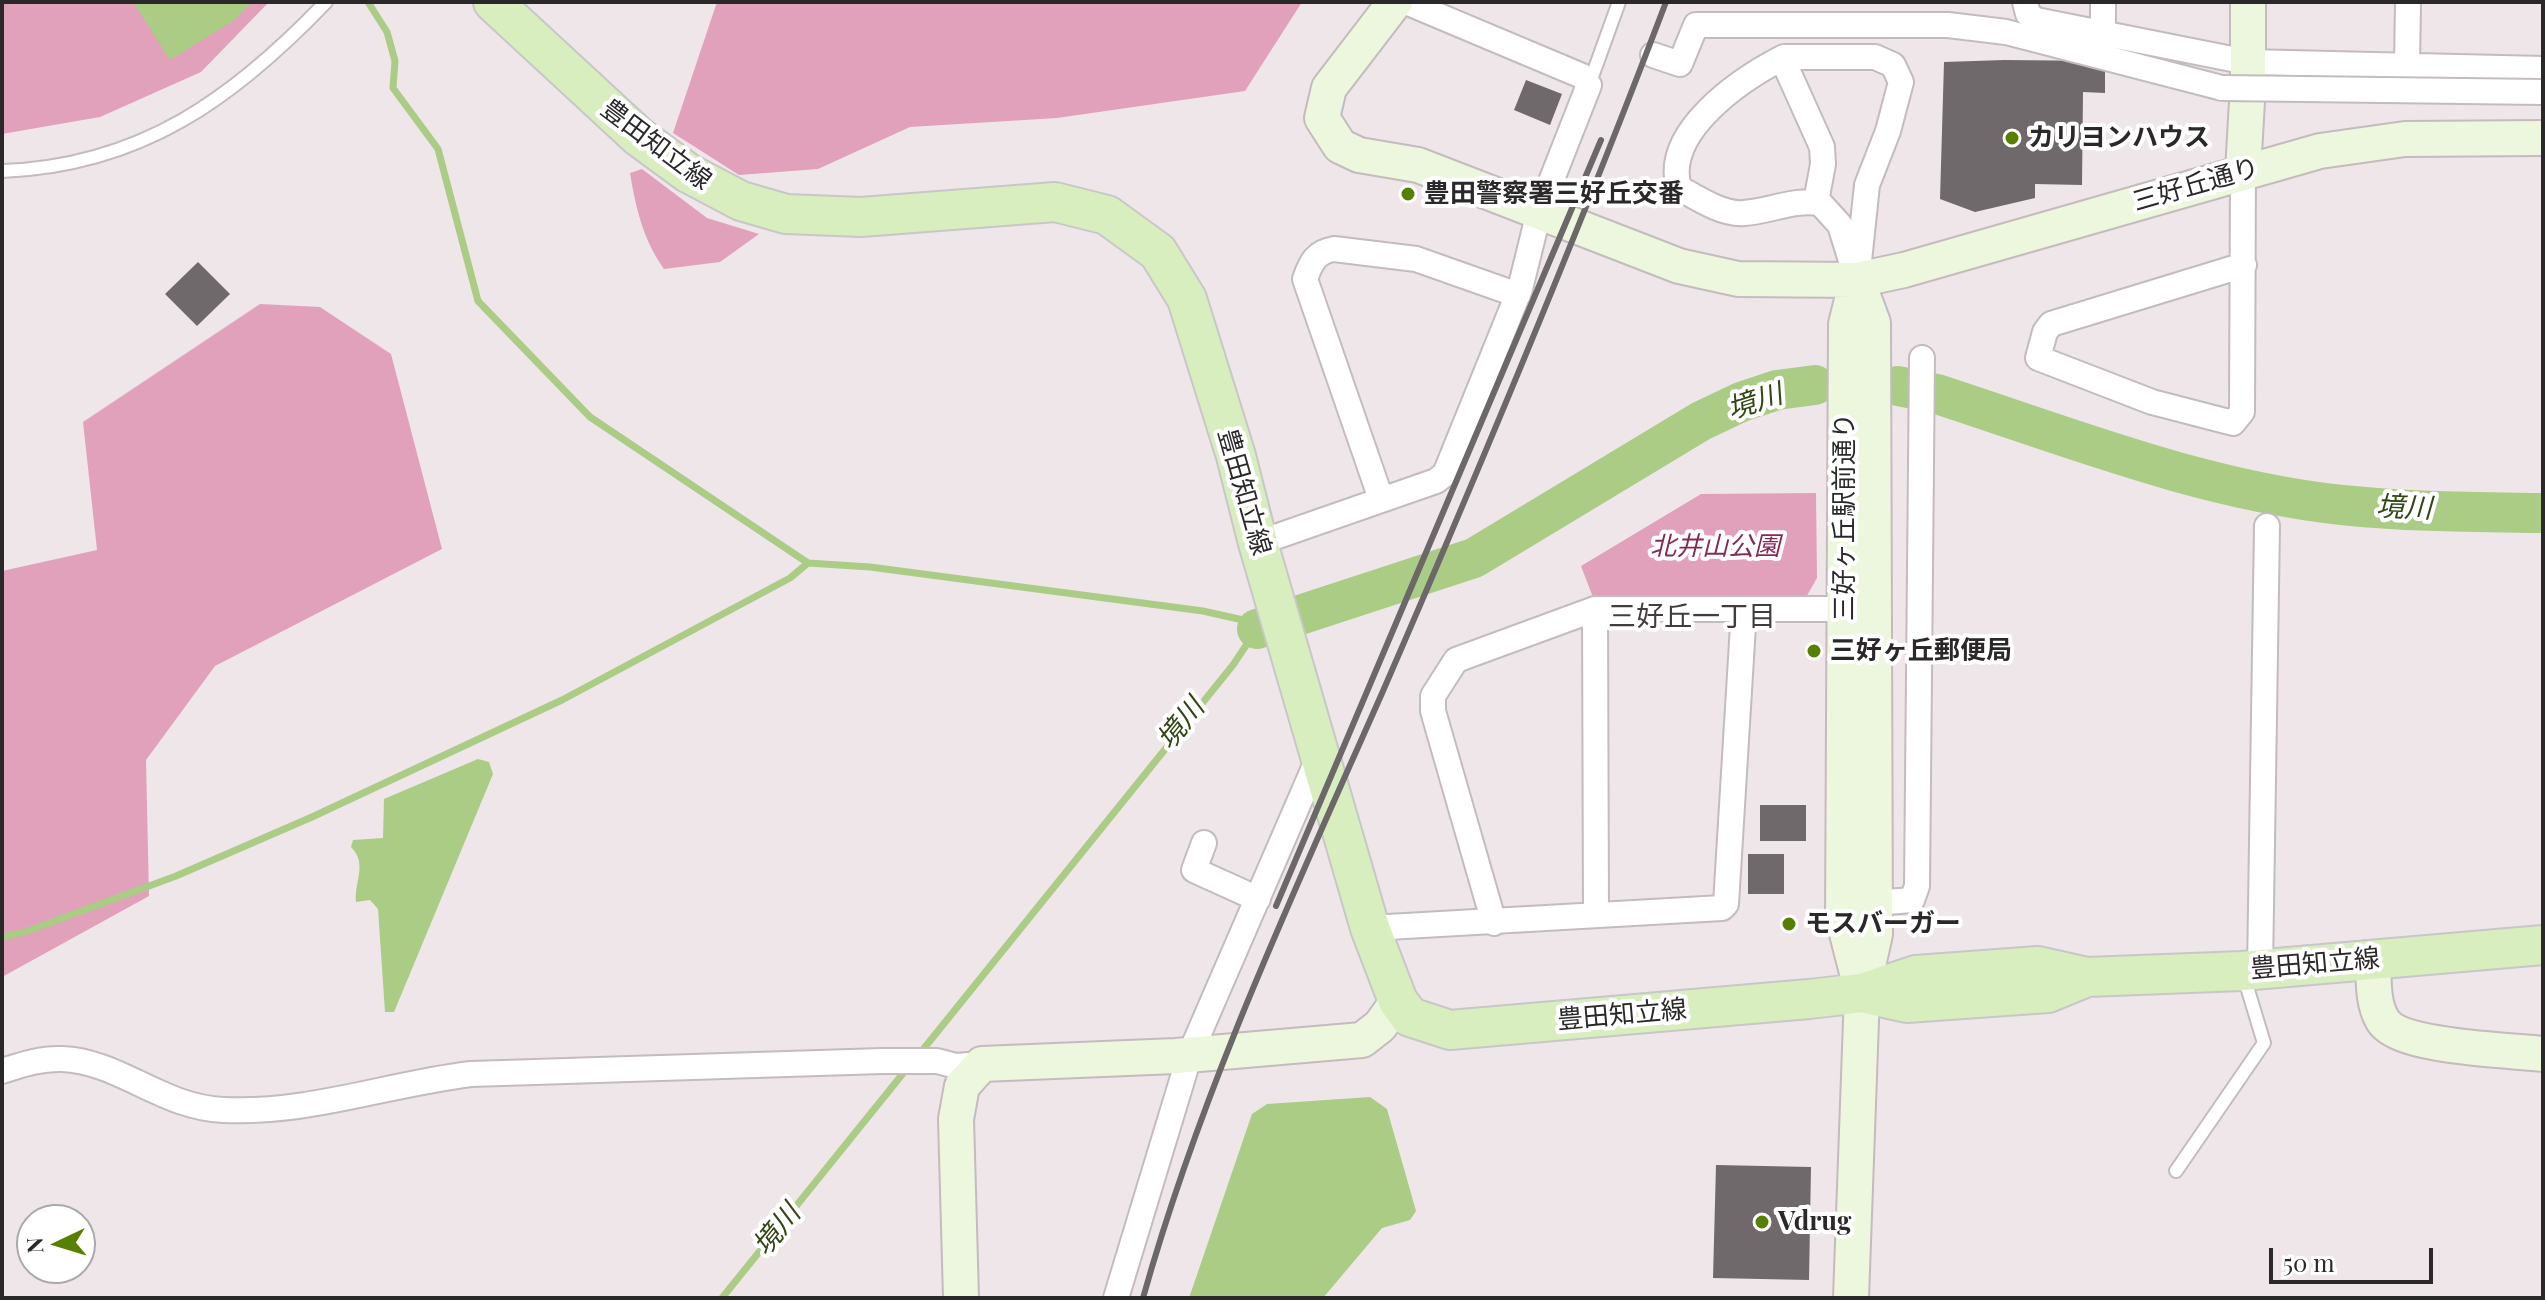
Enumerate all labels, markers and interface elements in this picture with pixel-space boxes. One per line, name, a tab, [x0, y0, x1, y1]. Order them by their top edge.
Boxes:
street label: 豊田知立線	[595, 93, 717, 197]
place label: カリヨンハウス	[2028, 122, 2210, 154]
marker: カリヨンハウス	[2003, 129, 2021, 147]
street label: 三好丘通り	[2129, 152, 2263, 218]
place label: 豊田警察署三好丘交番	[1424, 178, 1684, 210]
marker: 豊田警察署三好丘交番	[1399, 185, 1417, 203]
water label: 境川	[1723, 377, 1787, 427]
street label: 三好ヶ丘駅前通り	[1829, 413, 1861, 621]
street label: 豊田知立線	[1211, 425, 1277, 559]
water label: 境川	[2375, 490, 2433, 526]
park label: 北井山公園	[1650, 531, 1780, 563]
district label: 三好丘一丁目	[1608, 600, 1776, 634]
place label: 三好ヶ丘郵便局	[1830, 635, 2012, 667]
marker: 三好ヶ丘郵便局	[1805, 642, 1823, 660]
water label: 境川	[1150, 692, 1212, 756]
place label: モスバーガー	[1805, 908, 1961, 940]
marker: モスバーガー	[1780, 915, 1798, 933]
street label: 豊田知立線	[2249, 943, 2381, 985]
street label: 豊田知立線	[1556, 994, 1688, 1036]
water label: 境川	[746, 1198, 808, 1262]
north arrow	[16, 1204, 96, 1284]
place label: Vdrug	[1778, 1206, 1851, 1238]
marker: Vdrug	[1753, 1213, 1771, 1231]
scale bar	[2273, 1232, 2437, 1282]
text: N	[19, 1237, 50, 1255]
text: 50 m	[2283, 1246, 2335, 1278]

